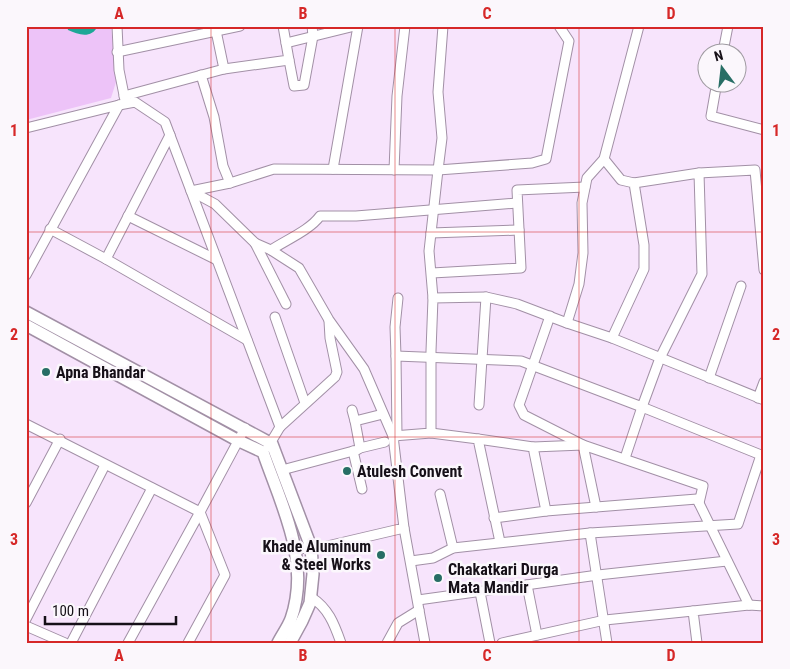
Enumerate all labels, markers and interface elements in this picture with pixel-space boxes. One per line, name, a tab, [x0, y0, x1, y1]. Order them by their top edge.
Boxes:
text: A	[114, 4, 124, 23]
text: B	[299, 4, 308, 23]
text: C	[482, 4, 492, 23]
text: D	[666, 4, 676, 23]
north arrow	[698, 42, 748, 92]
text: N	[712, 47, 725, 64]
text: 1	[10, 121, 18, 140]
text: 1	[772, 121, 780, 140]
text: 2	[10, 325, 18, 344]
text: 2	[772, 325, 780, 344]
place label: Apna Bhandar	[56, 363, 145, 382]
marker: Apna Bhandar	[40, 366, 52, 378]
place label: Atulesh Convent	[357, 462, 462, 481]
marker: Atulesh Convent	[341, 465, 353, 477]
text: 3	[10, 530, 18, 549]
text: 3	[772, 530, 780, 549]
place label: Khade Aluminum & Steel Works	[263, 537, 371, 574]
marker: Khade Aluminum & Steel Works	[375, 549, 387, 561]
place label: Chakatkari Durga Mata Mandir	[448, 560, 559, 597]
marker: Chakatkari Durga Mata Mandir	[432, 572, 444, 584]
scale bar	[45, 594, 176, 626]
text: 100 m	[52, 602, 89, 620]
text: A	[114, 646, 124, 665]
text: B	[299, 646, 308, 665]
text: C	[482, 646, 492, 665]
text: D	[666, 646, 676, 665]

